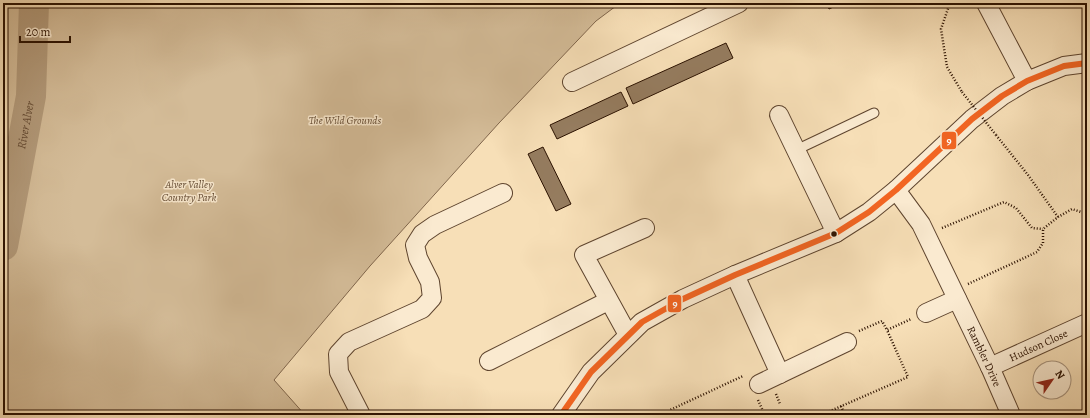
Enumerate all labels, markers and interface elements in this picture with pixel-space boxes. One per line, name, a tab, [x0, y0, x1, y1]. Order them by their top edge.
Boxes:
scale bar	[20, 18, 70, 44]
text: 20 m	[26, 24, 50, 40]
water label: River Alver	[13, 99, 38, 150]
park label: The Wild Grounds	[309, 113, 381, 128]
line badge: 9	[941, 131, 957, 150]
text: 9	[946, 133, 952, 148]
park label: Alver Valley Country Park	[162, 177, 216, 205]
unlabelled marker	[829, 229, 839, 239]
line badge: 9	[667, 294, 682, 313]
text: 9	[672, 296, 678, 311]
street label: Rambler Drive	[963, 324, 1005, 389]
street label: Hudson Close	[1007, 326, 1070, 365]
north arrow	[1032, 360, 1072, 400]
text: N	[1051, 367, 1068, 382]

